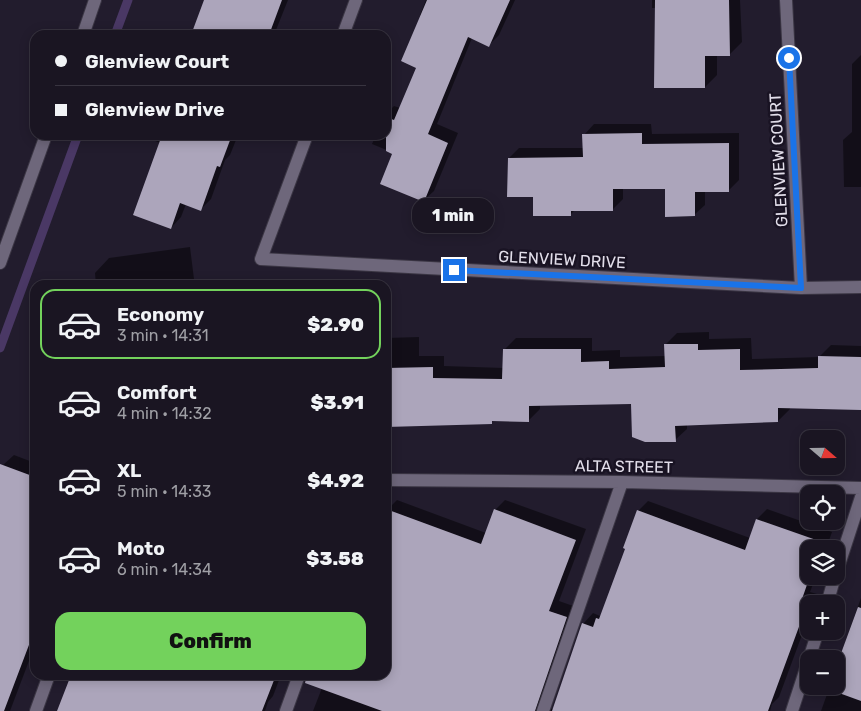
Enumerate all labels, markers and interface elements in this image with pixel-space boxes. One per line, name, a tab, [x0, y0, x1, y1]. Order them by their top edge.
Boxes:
route start	[778, 47, 800, 69]
text: Glenview Court	[85, 50, 229, 73]
street label: GLENVIEW COURT	[766, 93, 791, 227]
text: Glenview Drive	[85, 98, 224, 121]
callout: 1 min	[413, 198, 495, 232]
text: 1 min	[432, 206, 474, 225]
street label: GLENVIEW DRIVE	[498, 247, 626, 272]
route end	[443, 259, 465, 281]
icon: car	[57, 302, 102, 347]
text: Economy	[117, 303, 204, 326]
text: $2.90	[307, 313, 364, 336]
text: 3 min · 14:31	[117, 326, 209, 345]
icon: car	[57, 380, 102, 425]
text: Comfort	[117, 381, 197, 404]
text: $3.91	[310, 391, 364, 414]
text: 4 min · 14:32	[117, 404, 212, 423]
north arrow	[800, 430, 845, 475]
map controls	[800, 430, 845, 695]
street label: ALTA STREET	[575, 456, 673, 477]
icon: car	[57, 458, 102, 503]
text: XL	[117, 459, 141, 482]
text: $4.92	[307, 469, 364, 492]
text: 5 min · 14:33	[117, 482, 211, 501]
button: locate	[800, 485, 845, 530]
icon: car	[57, 536, 102, 581]
text: Moto	[117, 537, 165, 560]
button: layers	[800, 540, 845, 585]
text: $3.58	[306, 547, 364, 570]
text: 6 min · 14:34	[117, 560, 212, 579]
button: +	[800, 595, 845, 640]
button: Confirm	[55, 612, 366, 670]
button: −	[800, 650, 845, 695]

